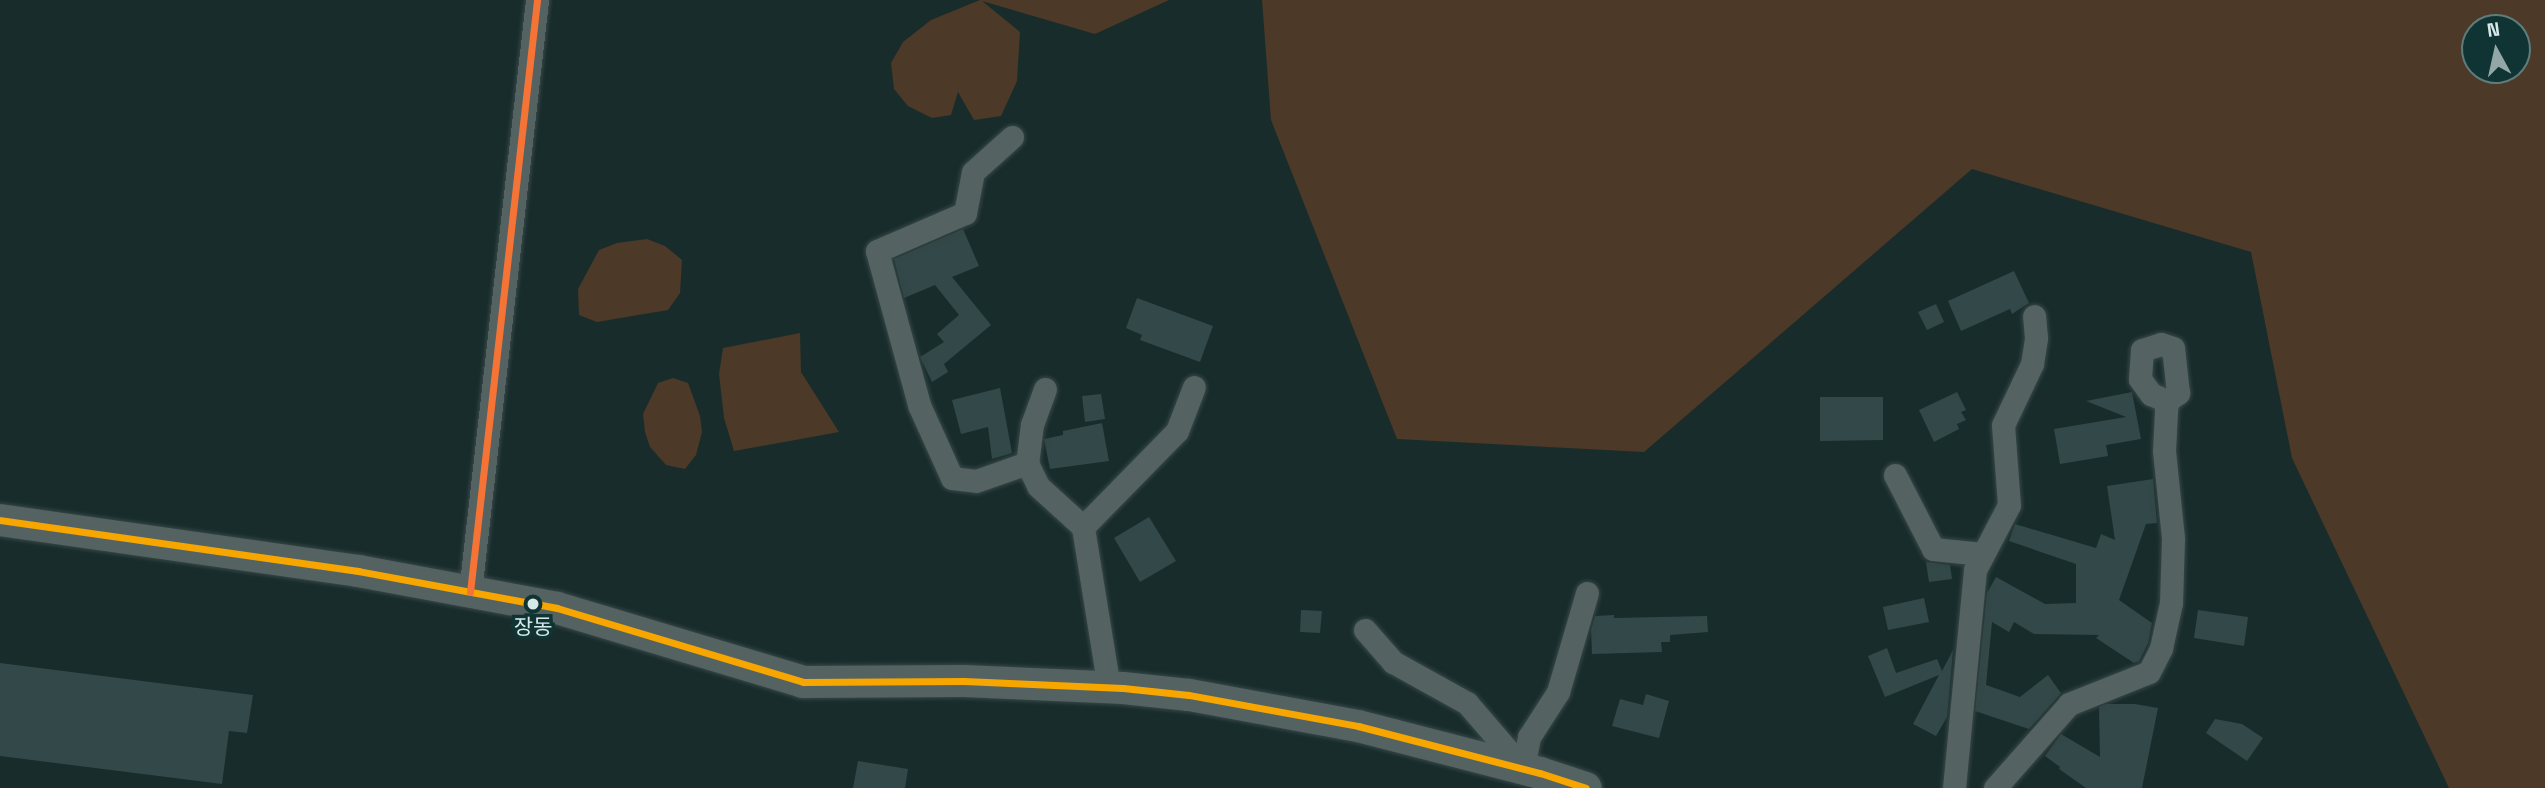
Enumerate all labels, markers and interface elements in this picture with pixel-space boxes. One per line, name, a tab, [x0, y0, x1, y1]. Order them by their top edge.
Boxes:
north arrow	[2461, 14, 2531, 84]
text: N	[2485, 16, 2501, 43]
marker: 장동	[526, 597, 540, 611]
place label: 장동	[514, 614, 552, 640]

